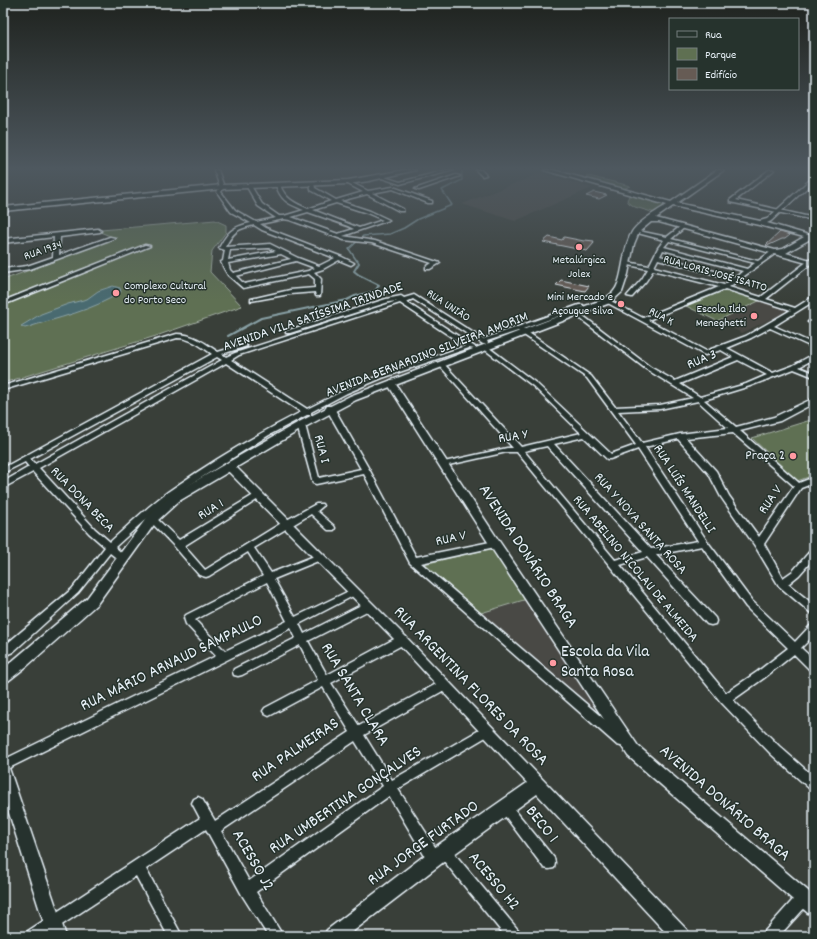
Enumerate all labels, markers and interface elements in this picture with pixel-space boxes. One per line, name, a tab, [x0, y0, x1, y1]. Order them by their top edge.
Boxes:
legend	[669, 18, 799, 90]
text: Rua	[705, 27, 722, 44]
text: Parque	[705, 47, 736, 64]
text: Edifício	[705, 67, 737, 84]
street label: RUA 1934	[22, 237, 64, 265]
marker: Metalúrgica Jolex	[574, 242, 584, 252]
street label: RUA LORIS JOSÉ ISATTO	[661, 251, 769, 297]
place label: Metalúrgica Jolex	[553, 252, 606, 283]
street label: AVENIDA VILA SATÍSSIMA TRINDADE	[220, 277, 406, 357]
place label: Complexo Cultural do Porto Seco	[124, 278, 206, 309]
street label: RUA UNIÃO	[423, 285, 473, 327]
marker: Complexo Cultural do Porto Seco	[111, 288, 121, 298]
place label: Mini Mercado e Açougue Silva	[547, 289, 613, 320]
marker: Mini Mercado e Açougue Silva	[616, 299, 626, 309]
place label: Escola Ildo Meneghetti	[696, 301, 746, 332]
street label: RUA K	[645, 303, 677, 331]
street label: AVENIDA BERNARDINO SILVEIRA AMORIM	[323, 307, 531, 403]
marker: Escola Ildo Meneghetti	[749, 311, 759, 321]
street label: RUA 3	[684, 345, 720, 375]
street label: RUA Y	[497, 425, 530, 449]
street label: RUA I	[308, 433, 335, 466]
street label: RUA LUÍS MANDELLI	[648, 441, 721, 538]
place label: Praça 2	[745, 446, 785, 466]
marker: Praça 2	[788, 451, 798, 461]
street label: RUA DONA BECA	[45, 462, 119, 538]
street label: RUA Y NOVA SANTA ROSA	[589, 469, 692, 580]
street label: AVENIDA DONÁRIO BRAGA	[471, 480, 583, 634]
street label: RUA V	[754, 481, 788, 519]
street label: RUA ABELINO NICOLAU DE ALMEIDA	[567, 491, 703, 647]
street label: RUA 1	[194, 494, 228, 526]
street label: RUA V	[434, 526, 469, 552]
street label: RUA ARGENTINA FLORES DA ROSA	[387, 602, 553, 772]
street label: RUA MÁRIO ARNAUD SAMPAULO	[77, 609, 267, 719]
street label: RUA SANTA CLARA	[314, 639, 394, 751]
place label: Escola da Vila Santa Rosa	[561, 641, 650, 685]
marker: Escola da Vila Santa Rosa	[548, 658, 558, 668]
street label: RUA PALMEIRAS	[247, 713, 345, 789]
street label: AVENIDA DONÁRIO BRAGA	[653, 740, 795, 868]
street label: RUA UMBERTINA GONÇALVES	[265, 741, 427, 861]
street label: RUA JORGE FURTADO	[363, 795, 485, 893]
street label: BECO 1	[519, 801, 563, 849]
street label: ACESSO J2	[225, 826, 279, 896]
street label: ACESSO H2	[461, 847, 525, 917]

